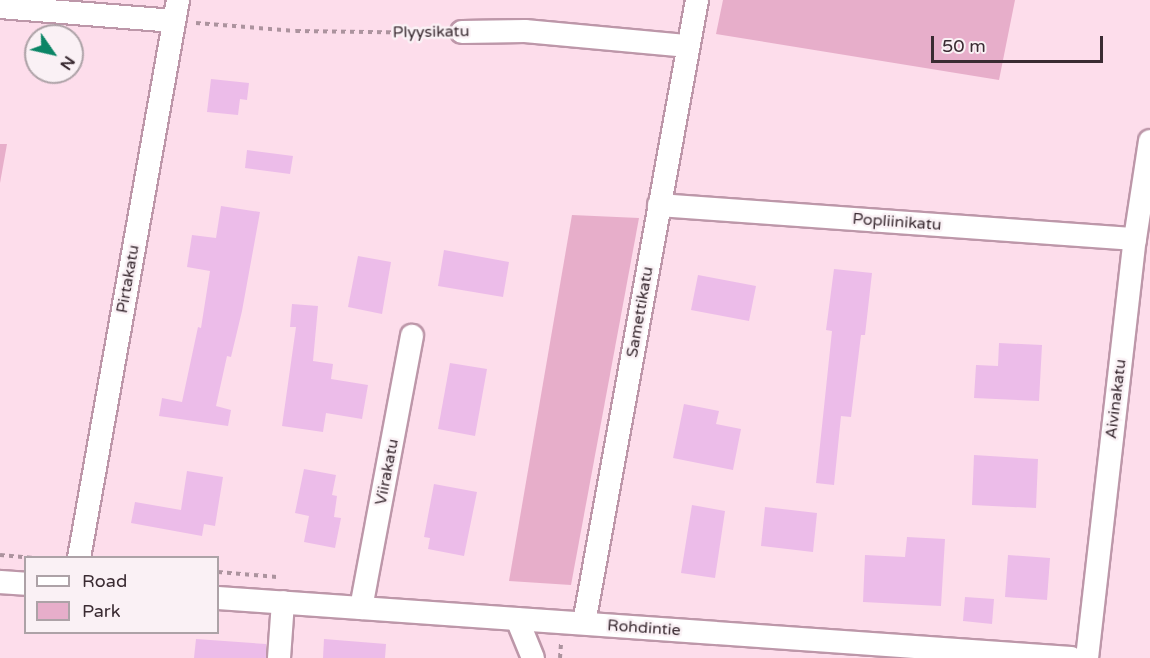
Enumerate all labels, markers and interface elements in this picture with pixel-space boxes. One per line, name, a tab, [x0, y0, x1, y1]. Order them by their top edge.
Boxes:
street label: Plyysikatu	[392, 22, 470, 42]
north arrow	[24, 24, 84, 84]
scale bar	[934, 24, 1106, 62]
text: 50 m	[942, 35, 986, 57]
text: N	[55, 52, 79, 74]
street label: Popliinikatu	[852, 209, 942, 235]
street label: Pirtakatu	[113, 243, 143, 315]
street label: Samettikatu	[623, 265, 657, 359]
street label: Aivinakatu	[1102, 358, 1130, 440]
street label: Viirakatu	[371, 437, 403, 507]
legend	[24, 556, 219, 634]
text: Road	[82, 570, 127, 592]
text: Park	[82, 600, 120, 622]
street label: Rohdintie	[607, 616, 681, 640]

